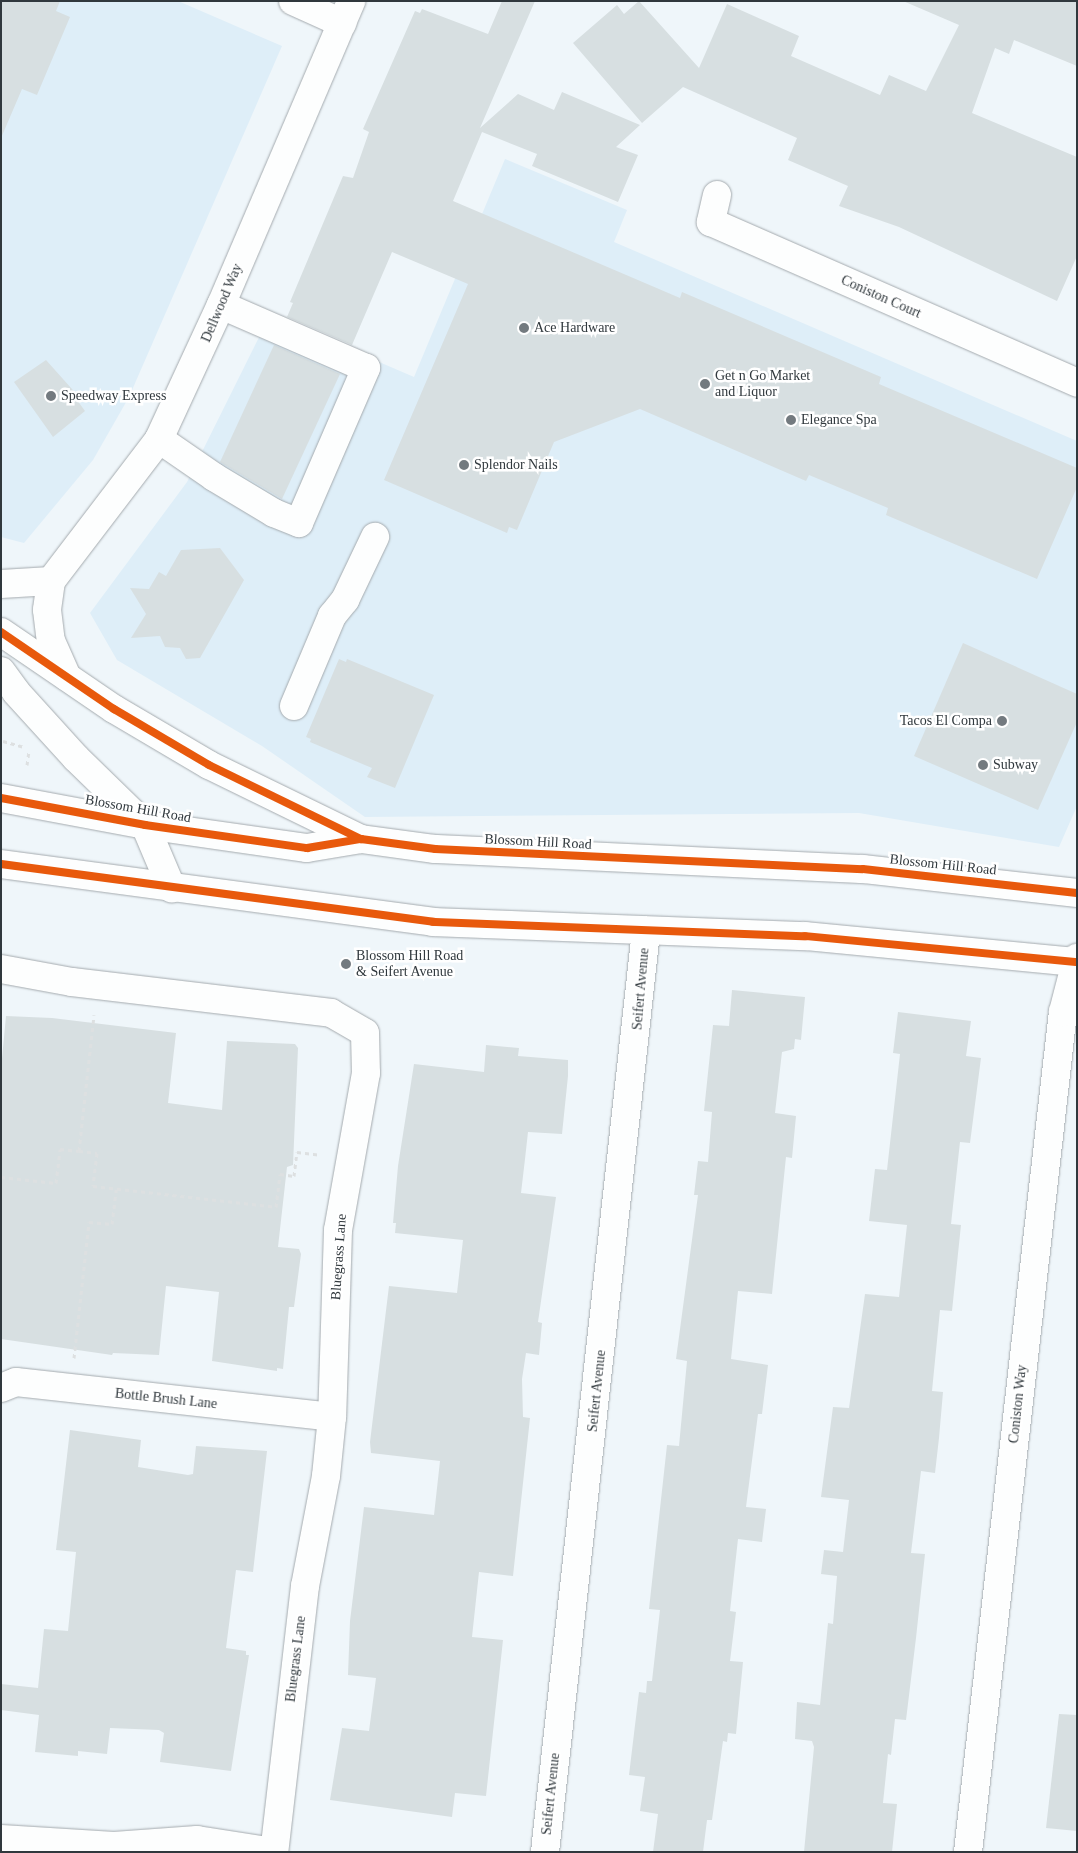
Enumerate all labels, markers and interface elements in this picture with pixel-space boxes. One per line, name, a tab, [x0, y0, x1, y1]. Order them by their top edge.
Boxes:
street label: Dellwood Way	[198, 261, 246, 345]
street label: Coniston Court	[838, 272, 924, 322]
place label: Ace Hardware	[534, 320, 615, 336]
marker: Ace Hardware	[518, 322, 530, 334]
place label: Get n Go Market and Liquor	[715, 368, 810, 401]
marker: Get n Go Market and Liquor	[699, 378, 711, 390]
place label: Speedway Express	[61, 388, 166, 404]
marker: Speedway Express	[45, 390, 57, 402]
place label: Elegance Spa	[801, 412, 877, 428]
marker: Elegance Spa	[785, 414, 797, 426]
place label: Splendor Nails	[474, 457, 558, 473]
marker: Splendor Nails	[458, 459, 470, 471]
place label: Tacos El Compa	[900, 713, 992, 729]
marker: Tacos El Compa	[996, 715, 1008, 727]
place label: Subway	[993, 757, 1038, 773]
marker: Subway	[977, 759, 989, 771]
street label: Blossom Hill Road	[84, 791, 192, 827]
street label: Blossom Hill Road	[484, 831, 592, 853]
street label: Blossom Hill Road	[889, 851, 997, 879]
street label: Seifert Avenue	[629, 947, 653, 1031]
place label: Blossom Hill Road & Seifert Avenue	[356, 948, 463, 980]
marker: Blossom Hill Road & Seifert Avenue	[340, 958, 352, 970]
street label: Bluegrass Lane	[328, 1213, 350, 1301]
street label: Seifert Avenue	[584, 1349, 610, 1433]
street label: Coniston Way	[1005, 1364, 1031, 1444]
street label: Bottle Brush Lane	[114, 1385, 218, 1413]
street label: Bluegrass Lane	[282, 1615, 310, 1703]
street label: Seifert Avenue	[538, 1752, 564, 1836]

